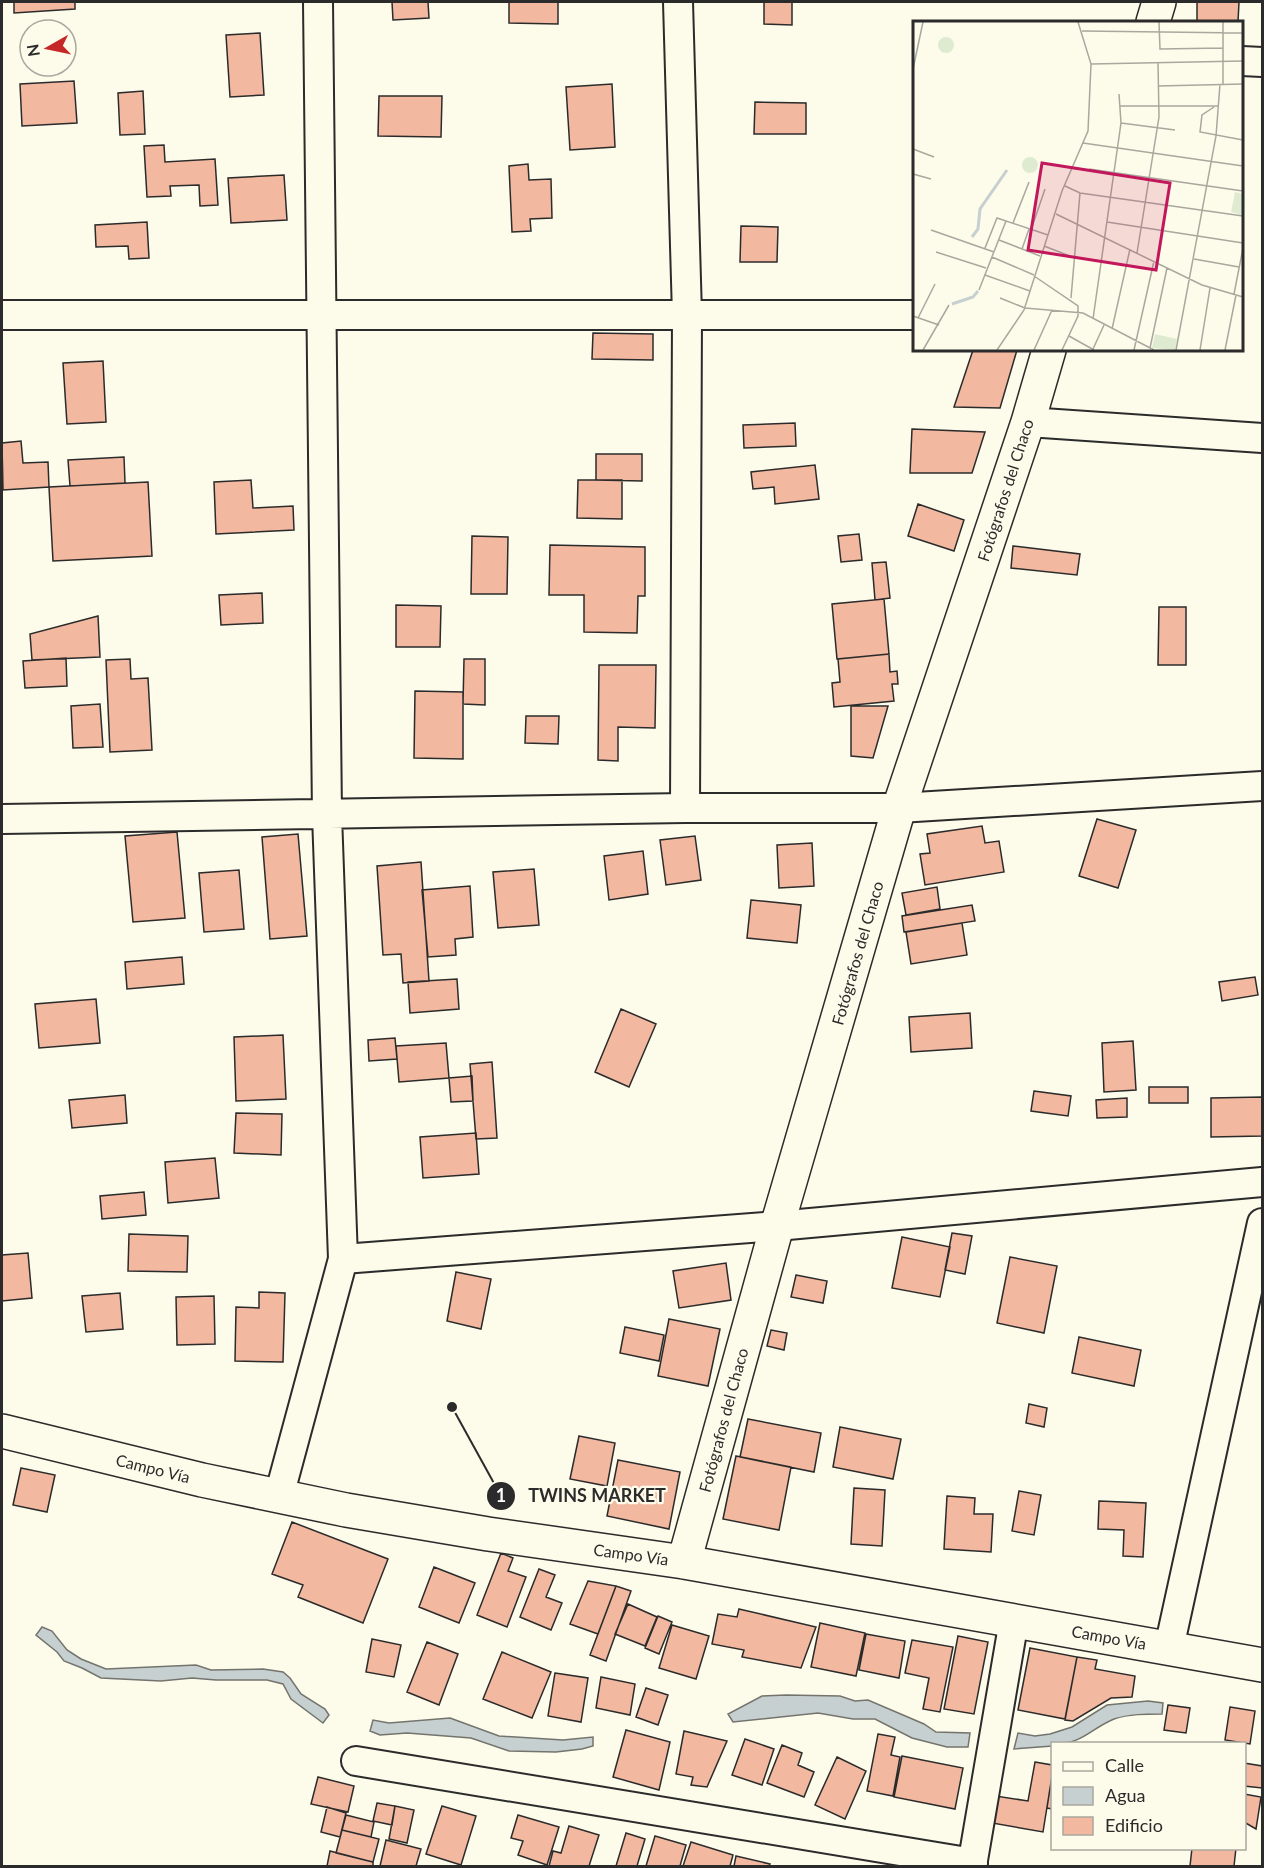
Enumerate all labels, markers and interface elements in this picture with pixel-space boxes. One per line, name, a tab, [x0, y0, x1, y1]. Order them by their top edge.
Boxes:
north arrow	[18, 18, 78, 78]
inset map	[913, 21, 1243, 351]
text: N	[22, 43, 43, 58]
street label: Fotógrafos del Chaco	[973, 416, 1037, 564]
street label: Fotógrafos del Chaco	[827, 879, 887, 1027]
street label: Fotógrafos del Chaco	[695, 1346, 751, 1494]
street label: Campo Vía	[114, 1450, 192, 1486]
callout: TWINS MARKET	[486, 1478, 678, 1514]
text: 1	[496, 1484, 506, 1506]
text: TWINS MARKET	[528, 1484, 666, 1506]
street label: Campo Vía	[592, 1539, 670, 1569]
street label: Campo Vía	[1070, 1621, 1148, 1653]
legend	[1051, 1742, 1246, 1850]
text: Calle	[1105, 1754, 1144, 1776]
text: Agua	[1105, 1784, 1146, 1806]
text: Edificio	[1105, 1814, 1163, 1836]

